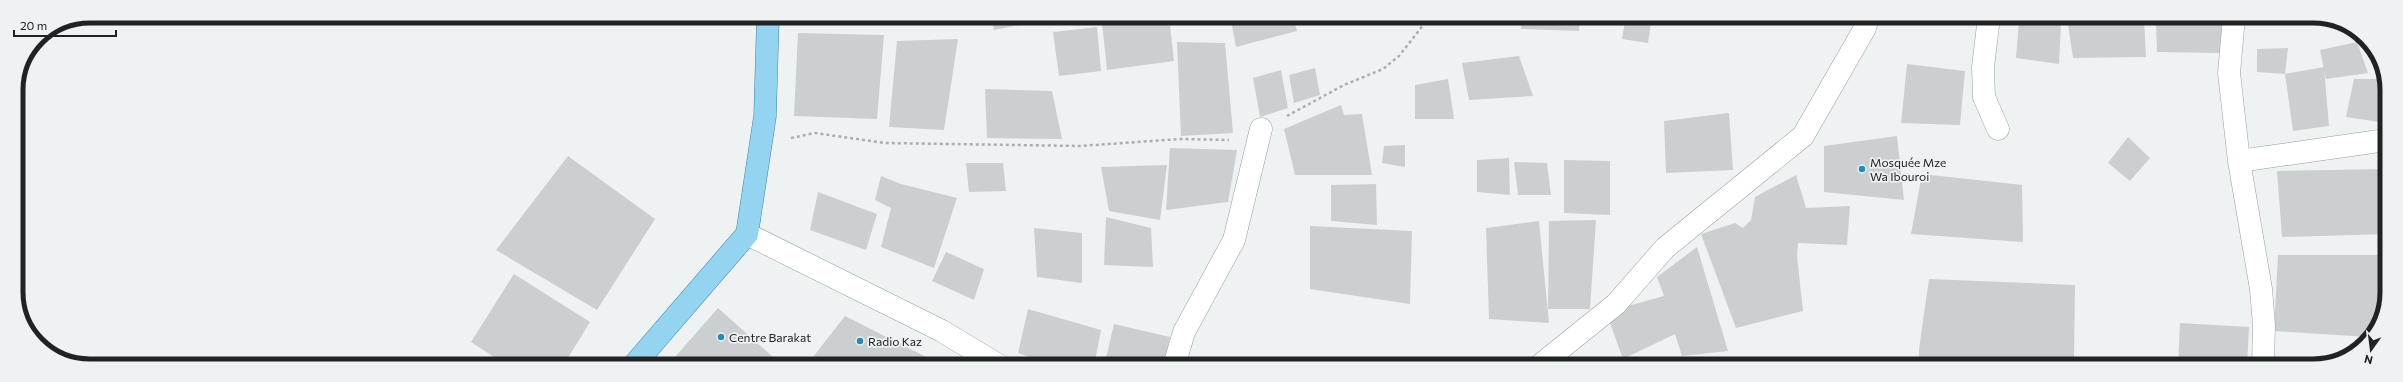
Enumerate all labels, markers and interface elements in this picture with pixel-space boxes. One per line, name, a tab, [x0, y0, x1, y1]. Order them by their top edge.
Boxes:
scale bar	[14, 12, 116, 38]
text: 20 m	[20, 18, 47, 32]
place label: Mosquée Mze Wa Ibouroi	[1870, 155, 1946, 183]
marker: Mosquée Mze Wa Ibouroi	[1857, 164, 1867, 174]
place label: Centre Barakat	[729, 330, 811, 344]
north arrow	[2351, 330, 2391, 370]
marker: Centre Barakat	[716, 332, 726, 342]
place label: Radio Kaz	[868, 334, 922, 348]
marker: Radio Kaz	[855, 336, 865, 346]
text: N	[2363, 353, 2374, 367]

